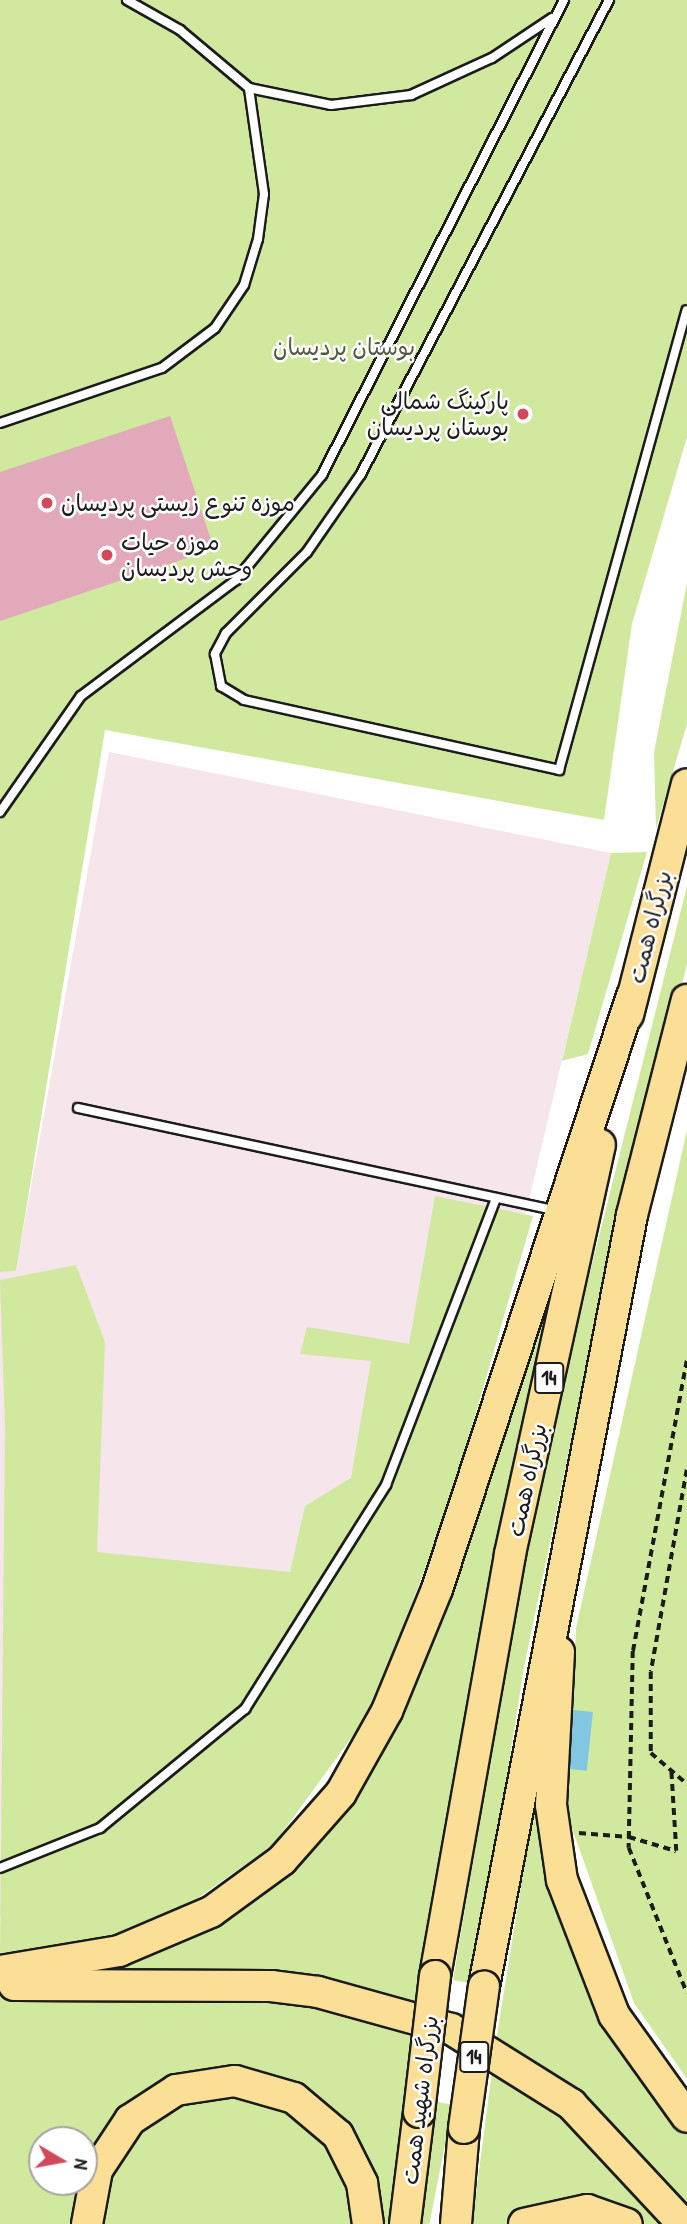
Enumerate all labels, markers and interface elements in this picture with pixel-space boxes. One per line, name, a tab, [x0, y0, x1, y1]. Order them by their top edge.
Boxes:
park label: بوستان پردیسان	[273, 333, 415, 361]
place label: پارکینگ شمالی بوستان پردیسان	[367, 387, 509, 441]
marker: پارکینگ شمالی بوستان پردیسان	[515, 406, 531, 422]
place label: موزه تنوع زیستی پردیسان	[61, 489, 295, 517]
marker: موزه تنوع زیستی پردیسان	[39, 495, 55, 511]
place label: موزه حیات وحش پردیسان	[121, 528, 252, 582]
marker: موزه حیات وحش پردیسان	[99, 547, 115, 563]
street label: بزرگراه همت	[623, 868, 677, 986]
road number: 14	[533, 1360, 565, 1396]
street label: بزرگراه همت	[502, 1421, 552, 1539]
street label: بزرگراه شهید همت	[396, 2014, 444, 2186]
road number: 14	[458, 2039, 490, 2074]
north arrow	[28, 2126, 98, 2196]
text: N	[68, 2157, 95, 2172]

